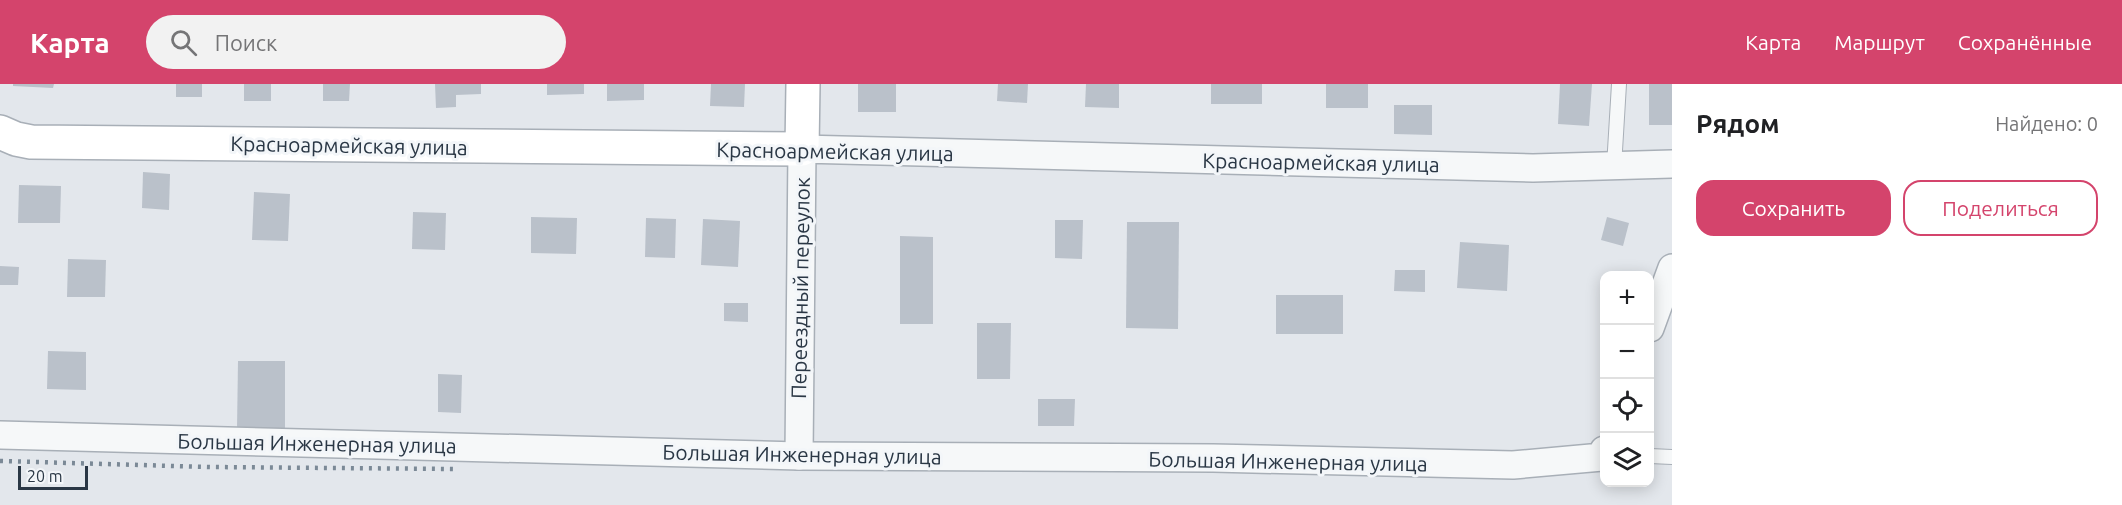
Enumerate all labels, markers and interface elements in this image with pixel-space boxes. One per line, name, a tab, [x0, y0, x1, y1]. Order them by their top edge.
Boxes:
search box	[146, 15, 566, 69]
icon: search	[167, 26, 200, 59]
text: Карта	[30, 27, 110, 58]
text: Поиск	[215, 30, 277, 55]
text: Карта	[1745, 30, 1801, 54]
text: Маршрут	[1834, 30, 1925, 54]
text: Сохранённые	[1958, 30, 2092, 54]
text: Рядом	[1696, 109, 1780, 138]
text: Найдено: 0	[1995, 112, 2098, 135]
street label: Красноармейская улица	[230, 131, 468, 159]
street label: Красноармейская улица	[716, 137, 954, 165]
street label: Красноармейская улица	[1202, 148, 1440, 176]
street label: Переездный переулок	[786, 177, 814, 399]
button: Сохранить	[1696, 180, 1891, 236]
button: Поделиться	[1903, 180, 2098, 236]
map controls	[1600, 271, 1654, 487]
button: +	[1600, 271, 1654, 325]
button: −	[1600, 325, 1654, 379]
button: locate	[1600, 379, 1654, 433]
street label: Большая Инженерная улица	[177, 429, 457, 457]
button: layers	[1600, 433, 1654, 487]
street label: Большая Инженерная улица	[662, 440, 942, 468]
street label: Большая Инженерная улица	[1148, 447, 1428, 475]
scale bar	[18, 463, 88, 490]
text: 20 m	[27, 467, 63, 485]

